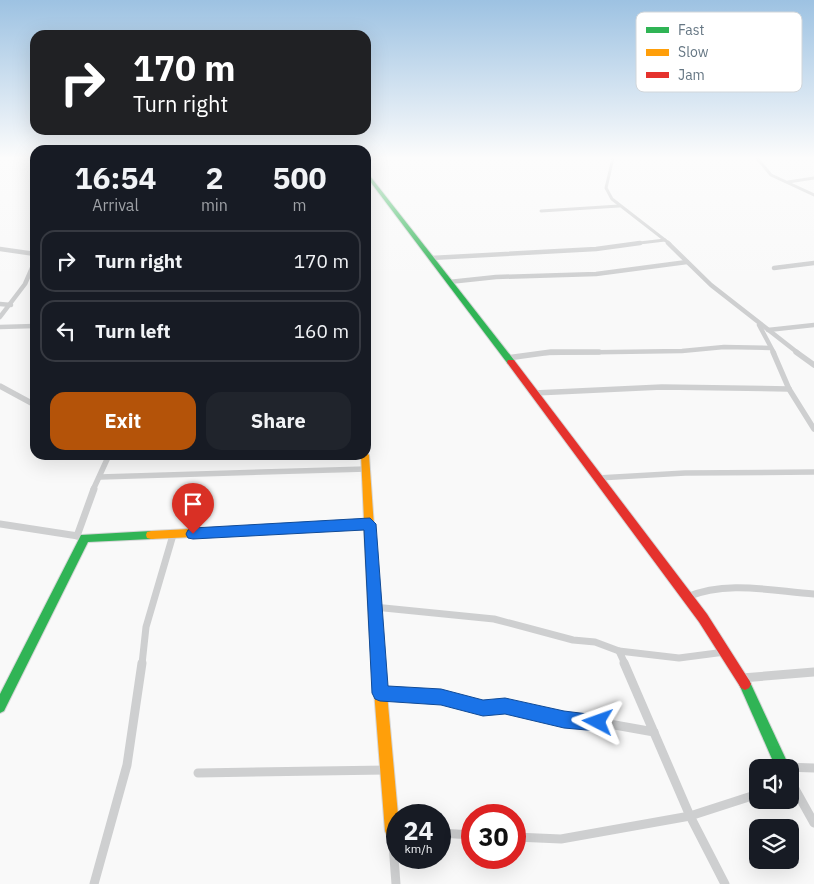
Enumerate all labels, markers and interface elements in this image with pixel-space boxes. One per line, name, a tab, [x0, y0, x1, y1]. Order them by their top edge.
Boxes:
legend	[636, 12, 802, 92]
text: Fast	[678, 21, 704, 39]
text: Slow	[678, 43, 709, 61]
text: 170 m	[133, 45, 236, 91]
icon: right	[50, 50, 115, 115]
text: Jam	[678, 66, 705, 84]
text: Turn right	[133, 89, 228, 118]
text: 16:54	[75, 158, 156, 197]
text: 2	[205, 158, 223, 197]
text: 500	[272, 158, 326, 197]
text: Arrival	[92, 195, 139, 215]
text: min	[201, 195, 228, 215]
text: m	[292, 195, 306, 215]
icon: right	[52, 247, 80, 275]
text: Turn right	[95, 249, 182, 273]
text: 170 m	[294, 249, 349, 273]
icon: left	[52, 317, 80, 345]
text: Turn left	[95, 319, 171, 343]
text: 160 m	[294, 319, 349, 343]
button: Exit	[50, 392, 196, 450]
button: Share	[206, 392, 351, 450]
pin	[172, 483, 214, 534]
icon: arrive	[179, 490, 207, 518]
position arrow	[571, 695, 623, 747]
map controls	[749, 759, 799, 869]
button: sound	[749, 759, 799, 809]
speed limit sign: 30	[461, 804, 526, 869]
text: 24	[403, 814, 434, 847]
button: layers	[749, 819, 799, 869]
text: km/h	[404, 841, 433, 856]

